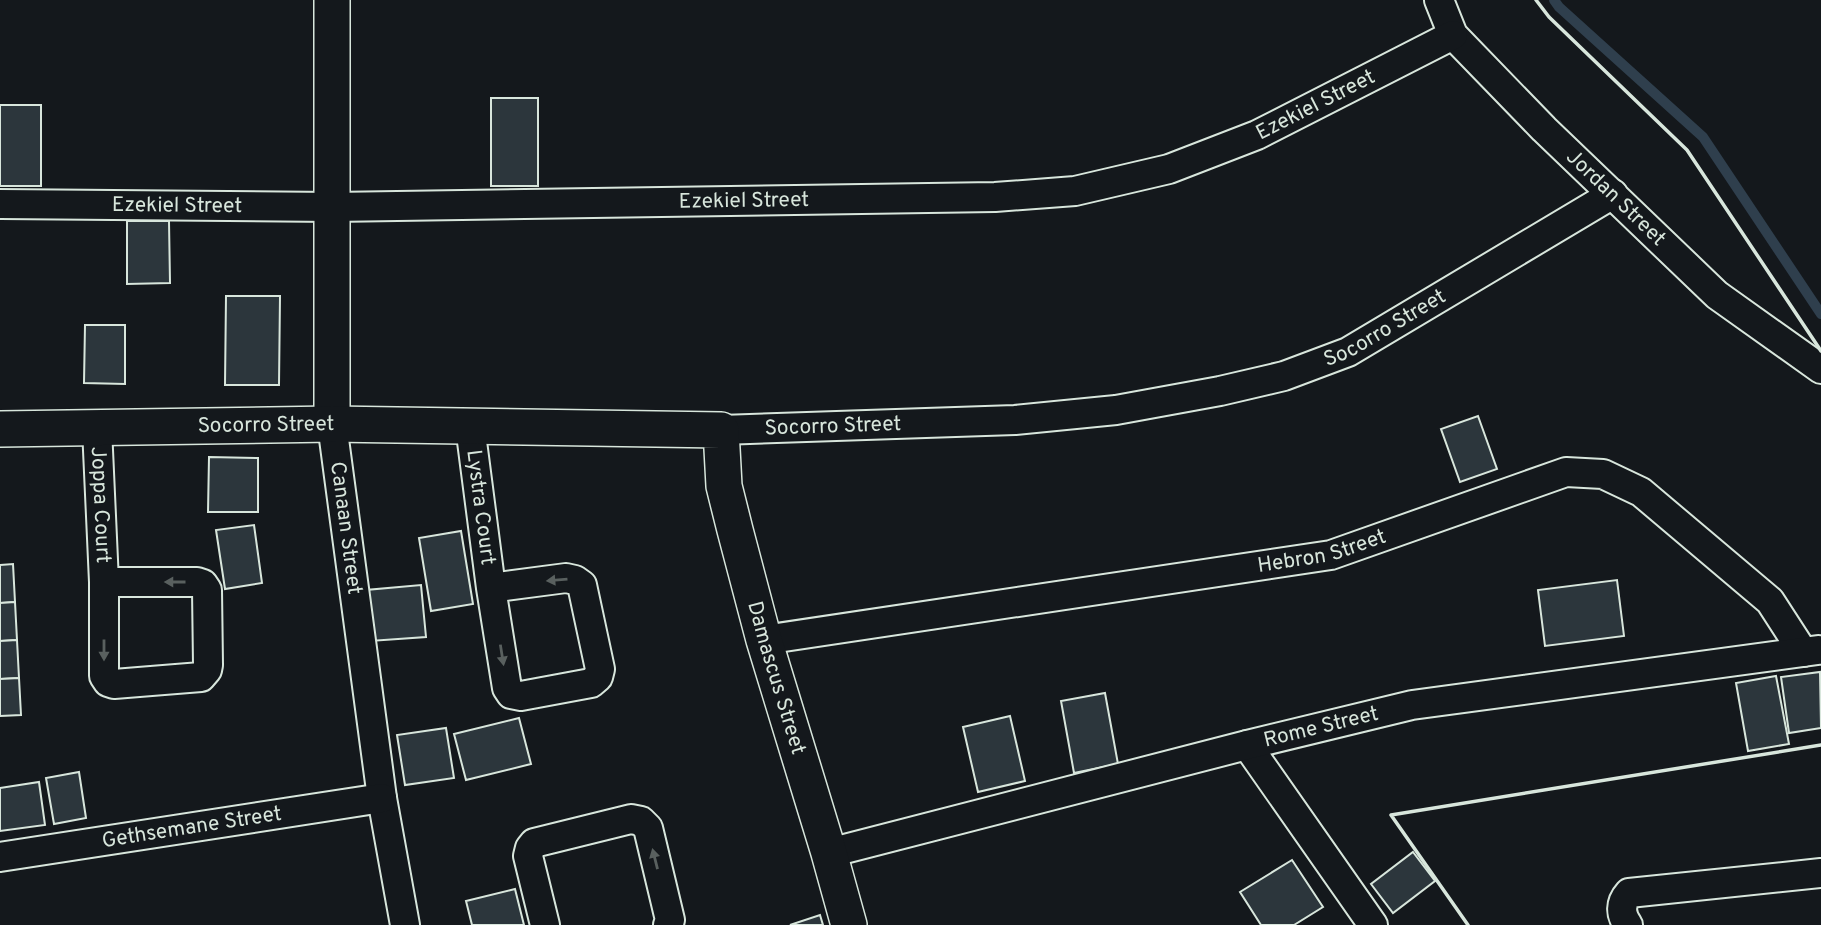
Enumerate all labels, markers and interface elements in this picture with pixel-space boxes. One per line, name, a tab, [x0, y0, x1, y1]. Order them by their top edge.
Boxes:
street label: Ezekiel Street	[1251, 63, 1380, 147]
street label: Jordan Street	[1560, 144, 1671, 252]
street label: Ezekiel Street	[679, 186, 809, 215]
street label: Ezekiel Street	[112, 192, 242, 220]
street label: Socorro Street	[1320, 283, 1451, 373]
street label: Socorro Street	[197, 410, 335, 440]
street label: Socorro Street	[764, 410, 902, 442]
street label: Joppa Court	[84, 446, 117, 564]
street label: Lystra Court	[460, 448, 501, 567]
street label: Canaan Street	[324, 460, 368, 596]
street label: Hebron Street	[1256, 523, 1390, 579]
one-way arrow	[546, 575, 568, 586]
one-way arrow	[163, 576, 185, 588]
street label: Damascus Street	[741, 598, 812, 758]
one-way arrow	[98, 639, 110, 661]
one-way arrow	[497, 645, 508, 667]
street label: Rome Street	[1261, 700, 1381, 754]
street label: Gethsemane Street	[100, 800, 284, 855]
one-way arrow	[649, 848, 660, 870]

